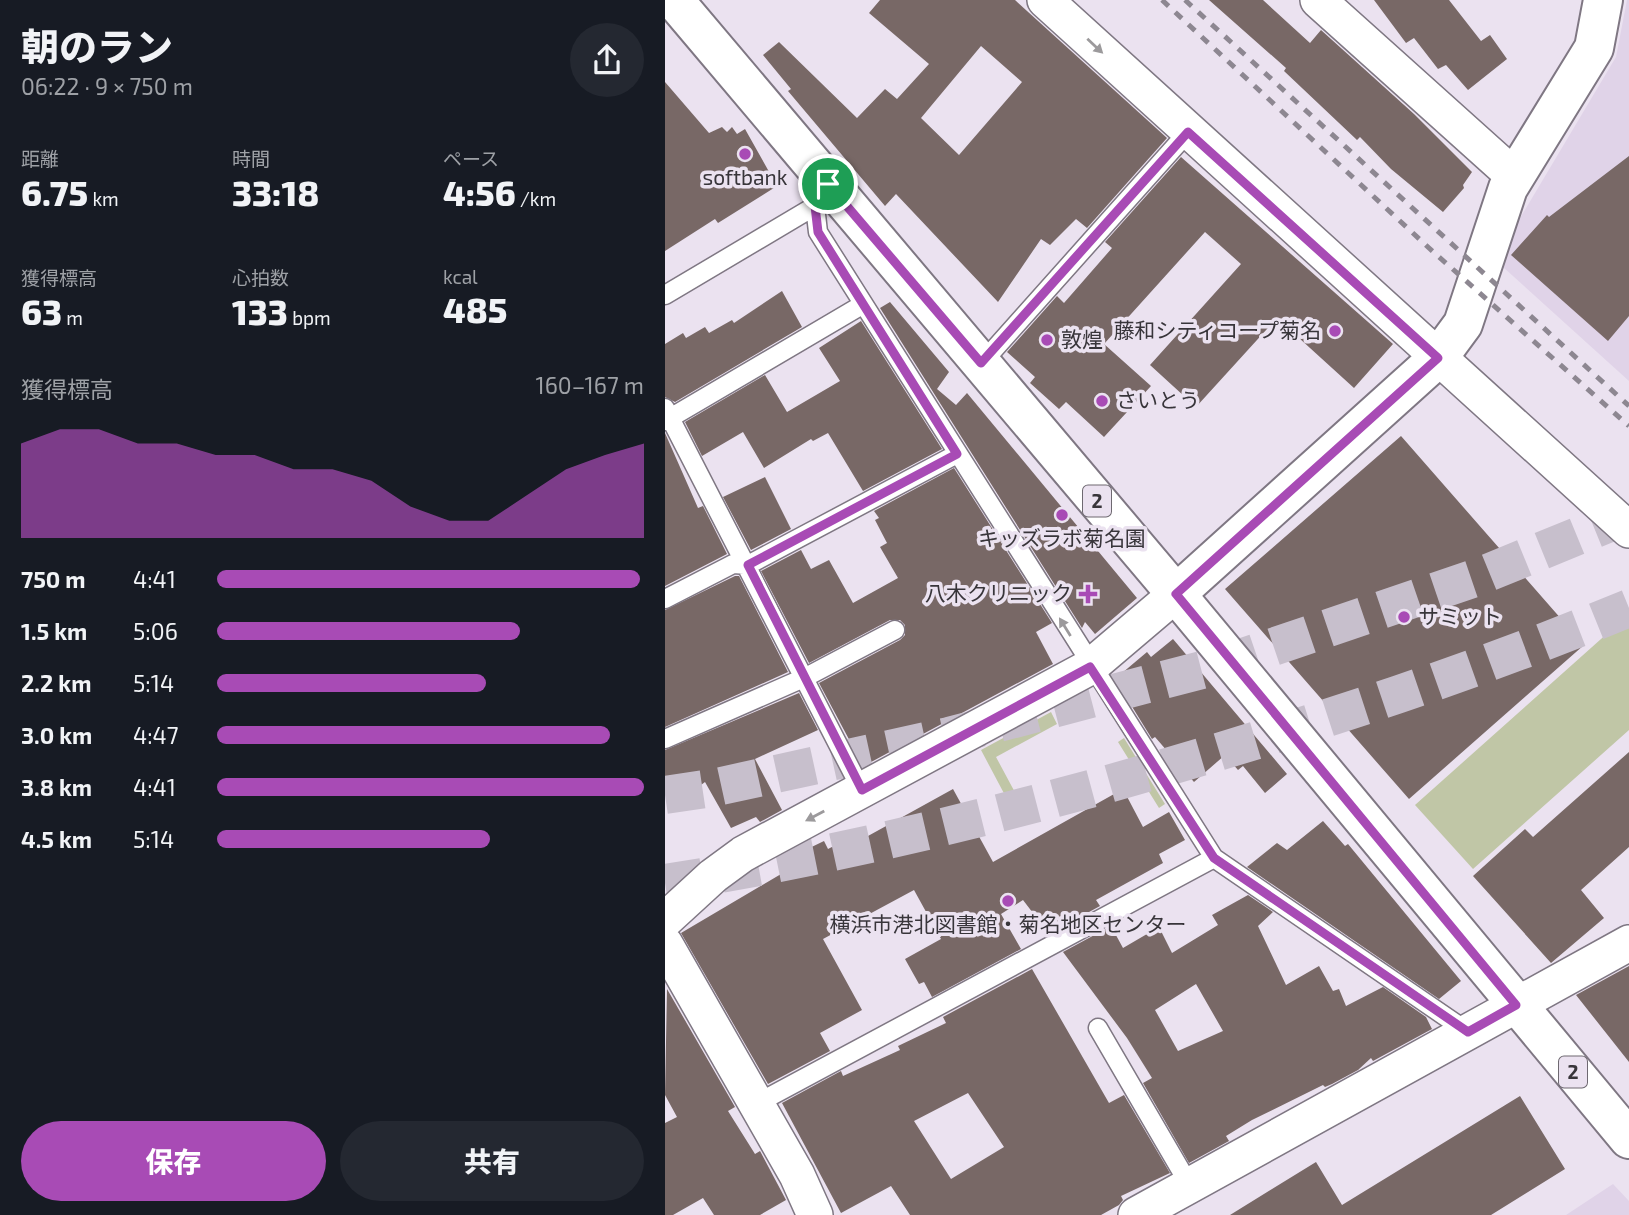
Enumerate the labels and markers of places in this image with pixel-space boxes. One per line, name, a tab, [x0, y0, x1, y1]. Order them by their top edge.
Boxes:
marker: softbank	[737, 146, 753, 162]
pin	[798, 154, 858, 214]
place label: softbank	[703, 164, 788, 189]
place label: 藤和シティコープ菊名	[1114, 317, 1321, 342]
marker: 藤和シティコープ菊名	[1327, 323, 1343, 339]
place label: 敦煌	[1061, 326, 1103, 351]
marker: 敦煌	[1039, 332, 1055, 348]
place label: さいとう	[1116, 387, 1200, 412]
marker: さいとう	[1094, 393, 1110, 409]
marker: キッズラボ菊名園	[1054, 507, 1070, 523]
place label: キッズラボ菊名園	[978, 525, 1146, 550]
place label: 八木クリニック	[925, 580, 1072, 605]
marker: 八木クリニック	[1078, 584, 1098, 604]
place label: サミット	[1418, 603, 1502, 628]
marker: サミット	[1396, 609, 1412, 625]
marker: 横浜市港北図書館・菊名地区センター	[1000, 893, 1016, 909]
place label: 横浜市港北図書館・菊名地区センター	[830, 911, 1187, 936]

